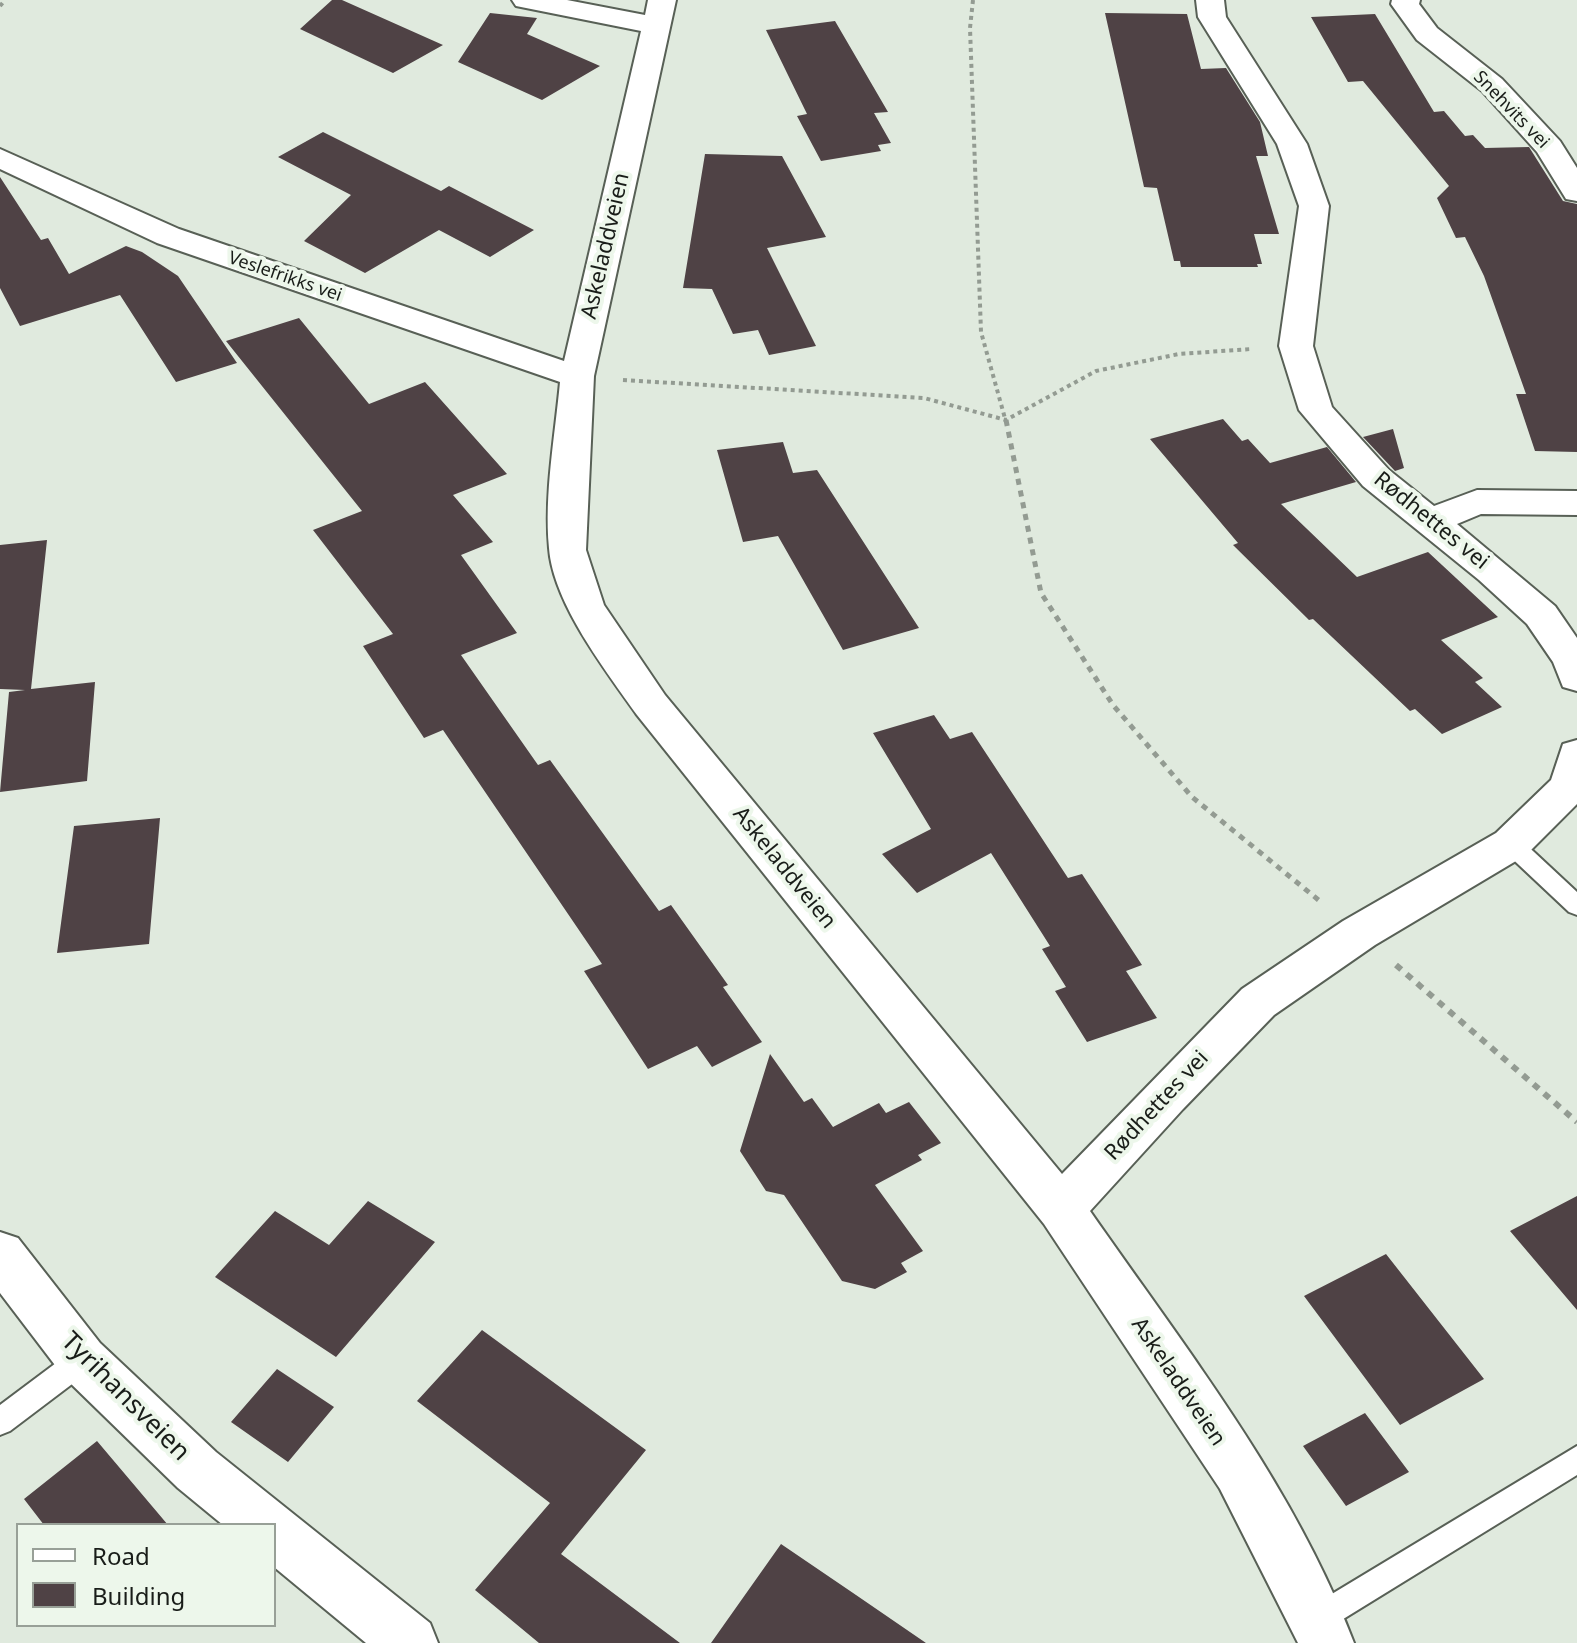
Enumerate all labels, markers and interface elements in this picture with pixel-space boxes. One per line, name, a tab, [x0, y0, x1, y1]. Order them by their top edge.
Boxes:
street label: Snehvits vei	[1469, 67, 1553, 153]
street label: Askeladdveien	[576, 170, 636, 322]
street label: Veslefrikks vei	[225, 247, 345, 307]
street label: Rødhettes vei	[1368, 467, 1494, 575]
street label: Askeladdveien	[727, 802, 841, 934]
street label: Rødhettes vei	[1099, 1046, 1215, 1166]
street label: Askeladdveien	[1125, 1313, 1231, 1451]
street label: Tyrihansveien	[54, 1326, 196, 1468]
legend	[16, 1523, 276, 1627]
text: Road	[92, 1539, 150, 1572]
text: Building	[92, 1579, 185, 1612]

